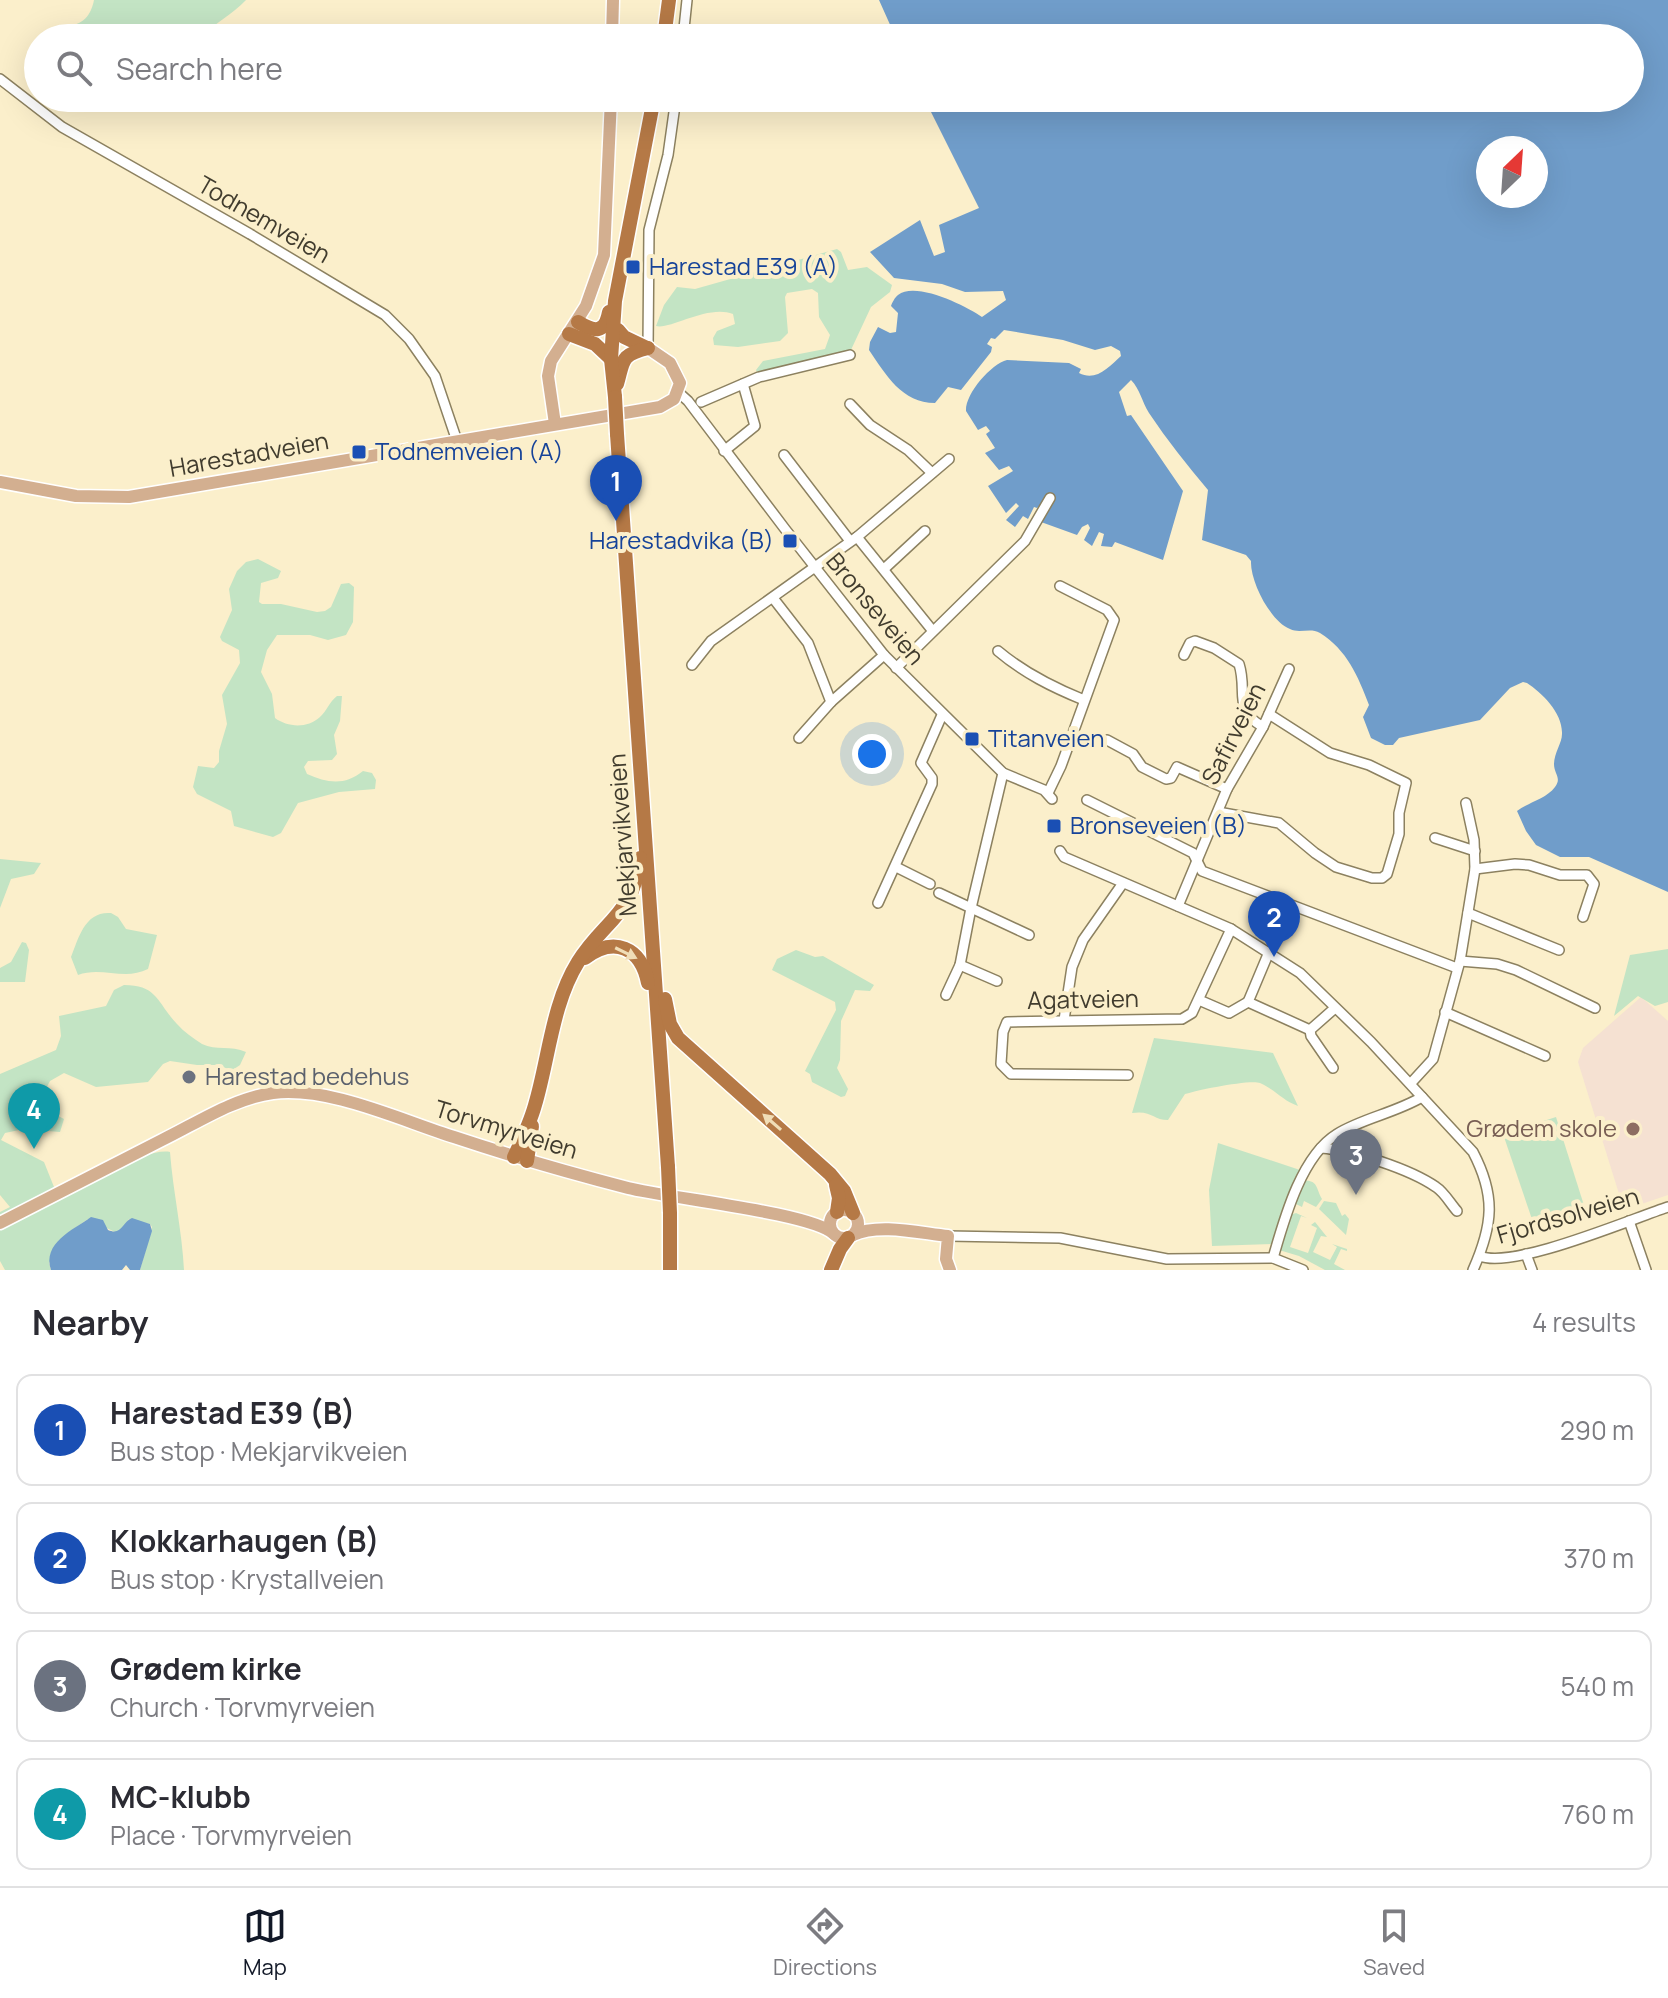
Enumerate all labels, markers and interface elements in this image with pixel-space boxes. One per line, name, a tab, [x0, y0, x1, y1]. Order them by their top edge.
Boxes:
search box	[24, 24, 1644, 112]
icon: search	[52, 46, 96, 90]
text: Search here	[116, 48, 283, 89]
north arrow	[1476, 136, 1548, 208]
street label: Todnemveien	[192, 167, 337, 270]
place label: Harestad E39 (A)	[649, 249, 838, 282]
marker: Harestad E39 (A)	[624, 258, 642, 276]
street label: Harestadveien	[166, 423, 331, 484]
place label: Todnemveien (A)	[375, 434, 564, 467]
marker: Todnemveien (A)	[350, 443, 368, 461]
pin: 1	[590, 455, 642, 521]
place label: Harestadvika (B)	[589, 523, 774, 556]
marker: Harestadvika (B)	[781, 532, 799, 550]
street label: Bronseveien	[819, 545, 933, 671]
street label: Safirveien	[1193, 677, 1272, 790]
place label: Titanveien	[988, 721, 1104, 754]
marker: Titanveien	[963, 730, 981, 748]
your location	[852, 734, 892, 774]
street label: Mekjarvikveien	[599, 753, 644, 918]
place label: Bronseveien (B)	[1070, 808, 1247, 841]
marker: Bronseveien (B)	[1045, 817, 1063, 835]
pin: 2	[1248, 891, 1300, 957]
one-way arrow	[615, 946, 638, 960]
street label: Agatveien	[1027, 981, 1139, 1016]
place label: Harestad bedehus	[205, 1059, 409, 1092]
marker: Harestad bedehus	[180, 1068, 198, 1086]
pin: 4	[8, 1083, 60, 1149]
street label: Torvmyrveien	[431, 1091, 582, 1166]
place label: Grødem skole	[1466, 1111, 1617, 1144]
one-way arrow	[762, 1114, 782, 1131]
marker: Grødem skole	[1624, 1120, 1642, 1138]
pin: 3	[1330, 1129, 1382, 1195]
street label: Fjordsolveien	[1493, 1178, 1643, 1251]
text: Nearby	[32, 1299, 148, 1345]
text: 4 results	[1532, 1304, 1636, 1340]
text: Harestad E39 (B)	[110, 1392, 355, 1433]
text: 1	[54, 1412, 66, 1448]
text: 290 m	[1560, 1412, 1634, 1448]
text: Bus stop · Mekjarvikveien	[110, 1433, 408, 1469]
text: Klokkarhaugen (B)	[110, 1520, 380, 1561]
text: 2	[52, 1540, 68, 1576]
text: 370 m	[1563, 1540, 1634, 1576]
text: Bus stop · Krystallveien	[110, 1561, 384, 1597]
text: Grødem kirke	[110, 1648, 302, 1689]
text: 3	[52, 1668, 68, 1704]
text: 540 m	[1561, 1668, 1634, 1704]
text: Church · Torvmyrveien	[110, 1689, 375, 1725]
text: MC-klubb	[110, 1776, 251, 1817]
text: 4	[52, 1796, 68, 1832]
text: 760 m	[1562, 1796, 1634, 1832]
text: Place · Torvmyrveien	[110, 1817, 352, 1853]
tab: Map	[243, 1904, 287, 1982]
tab: Directions	[773, 1904, 877, 1982]
tab: Saved	[1363, 1904, 1425, 1982]

